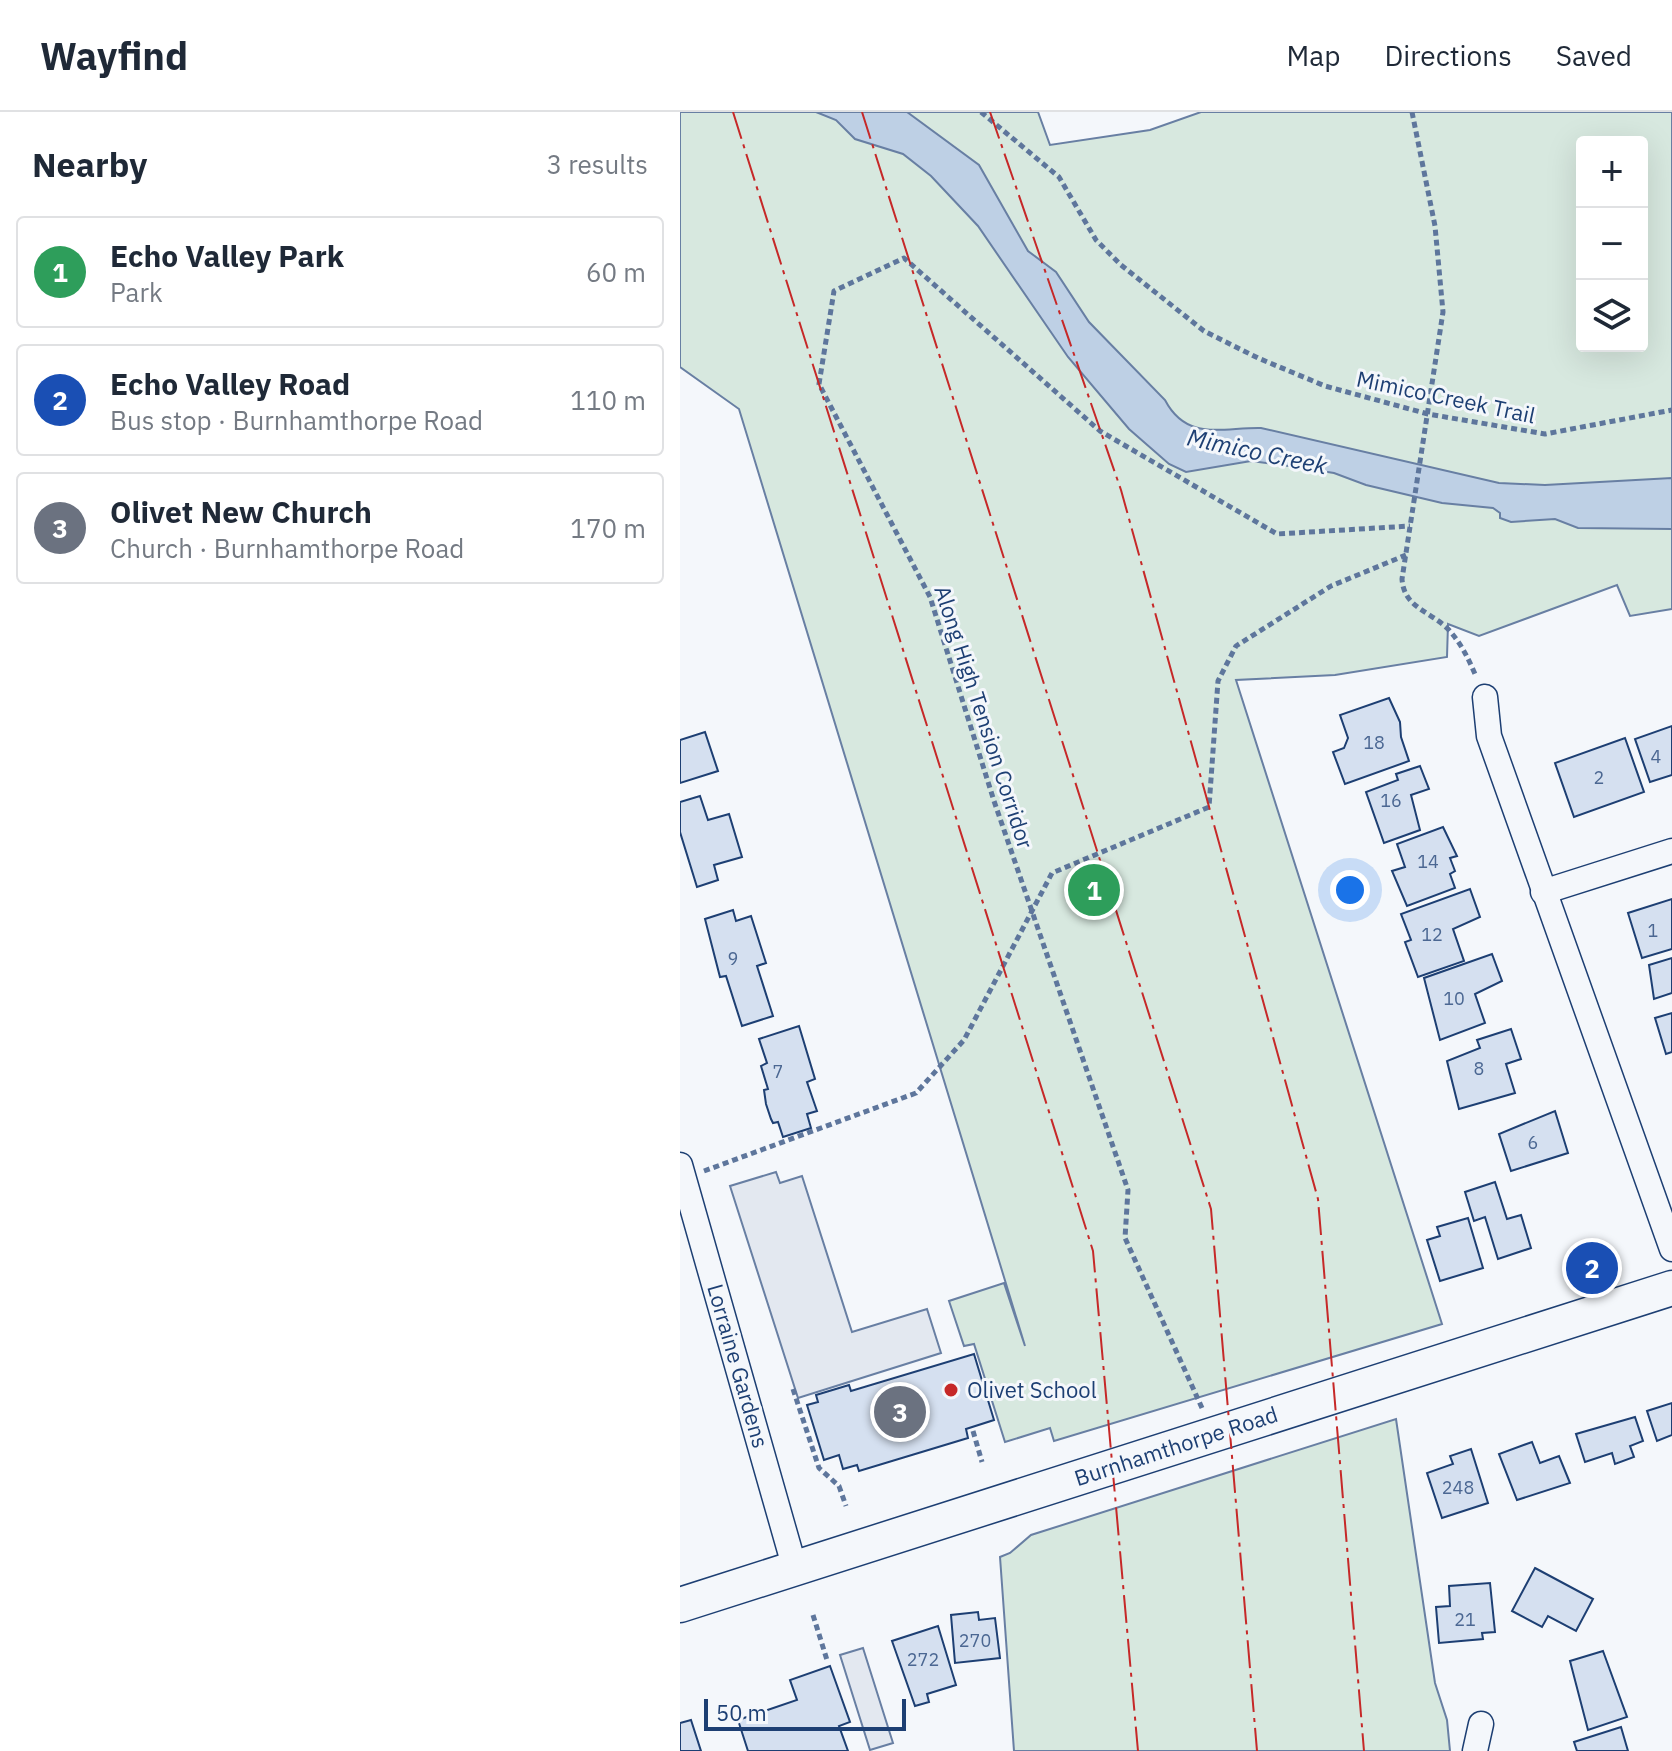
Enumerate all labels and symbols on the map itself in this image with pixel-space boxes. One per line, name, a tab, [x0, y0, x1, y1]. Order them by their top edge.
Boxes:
street label: Mimico Creek Trail	[1354, 363, 1538, 430]
water label: Mimico Creek	[1184, 421, 1331, 482]
street label: Along High Tension Corridor	[928, 582, 1041, 852]
house number: 18	[1363, 731, 1385, 754]
house number: 4	[1651, 745, 1662, 768]
house number: 2	[1594, 766, 1604, 789]
house number: 16	[1380, 789, 1402, 812]
house number: 14	[1417, 850, 1439, 873]
pin: 1	[1068, 860, 1120, 920]
your location	[1330, 870, 1370, 910]
house number: 1	[1648, 919, 1658, 942]
house number: 12	[1421, 923, 1443, 946]
house number: 9	[728, 947, 738, 970]
house number: 10	[1443, 987, 1465, 1010]
house number: 8	[1474, 1057, 1484, 1080]
house number: 7	[773, 1060, 783, 1083]
house number: 6	[1528, 1131, 1538, 1154]
pin: 2	[1566, 1238, 1618, 1298]
street label: Lorraine Gardens	[701, 1281, 776, 1451]
place label: Olivet School	[967, 1375, 1097, 1404]
marker: Olivet School	[942, 1381, 960, 1399]
pin: 3	[874, 1382, 926, 1442]
street label: Burnhamthorpe Road	[1071, 1399, 1281, 1492]
house number: 248	[1442, 1476, 1474, 1499]
house number: 21	[1454, 1608, 1476, 1631]
house number: 270	[959, 1629, 991, 1652]
house number: 272	[907, 1648, 939, 1671]
scale bar	[704, 1695, 906, 1731]

